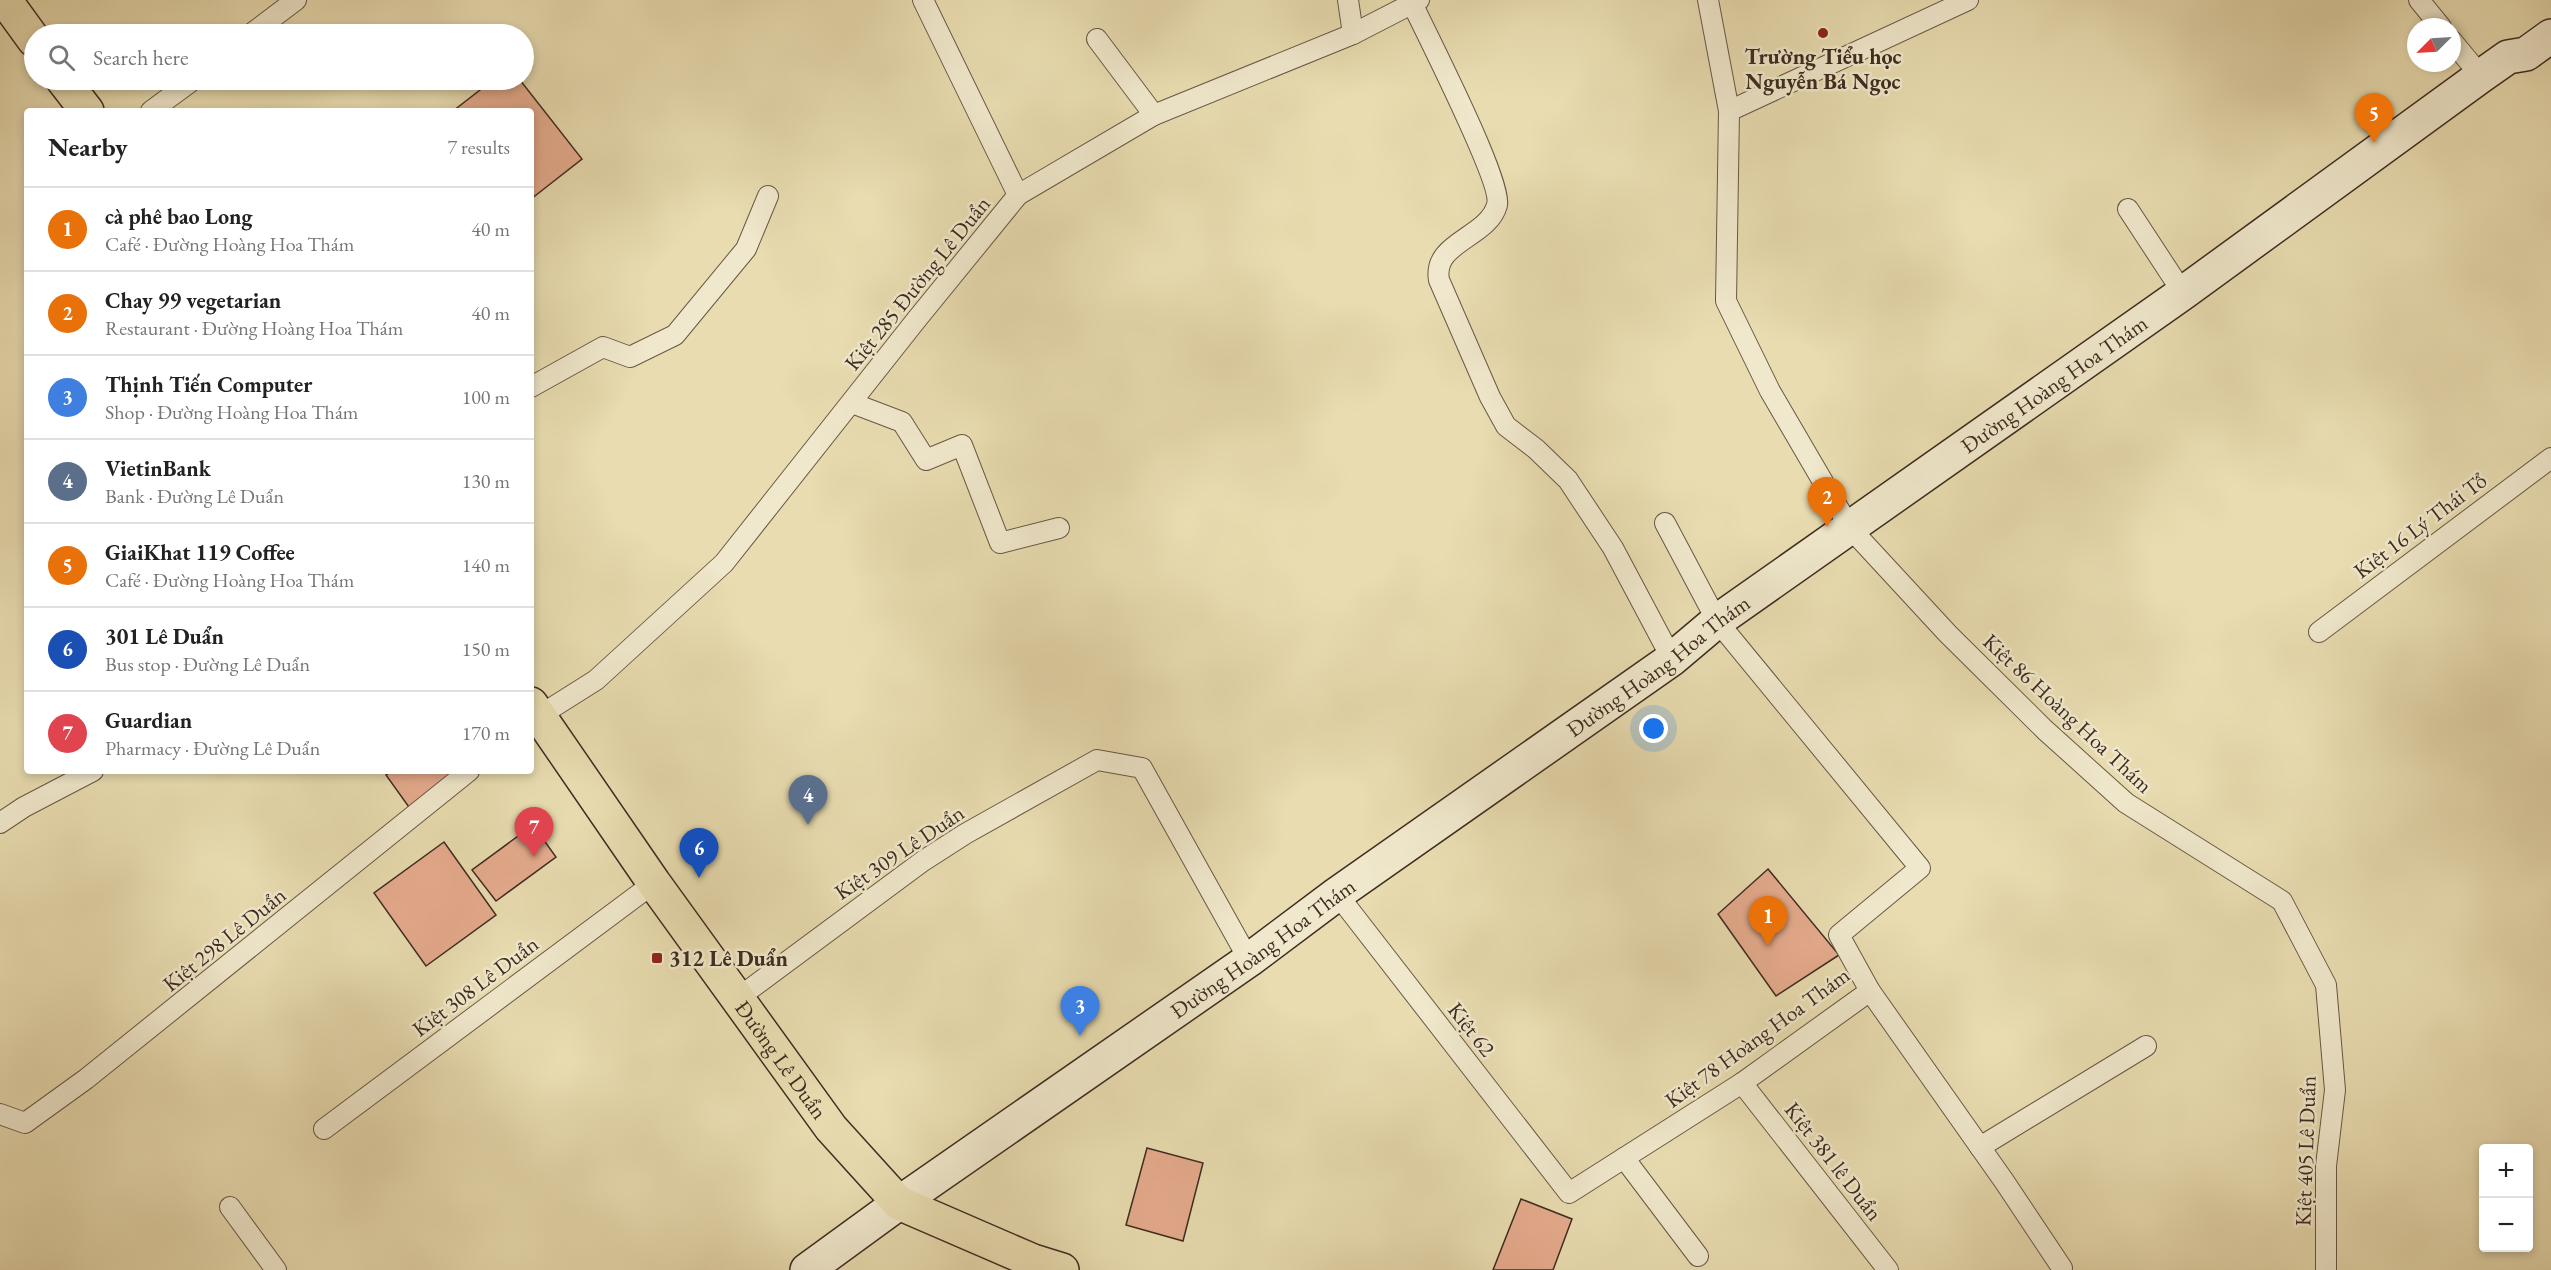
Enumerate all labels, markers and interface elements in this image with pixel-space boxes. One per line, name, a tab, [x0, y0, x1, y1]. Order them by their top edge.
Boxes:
north arrow	[2407, 18, 2461, 72]
search box	[24, 24, 534, 90]
marker: Trường Tiểu học Nguyễn Bá Ngọc	[1816, 26, 1830, 40]
icon: search	[45, 41, 78, 74]
place label: Trường Tiểu học Nguyễn Bá Ngọc	[1744, 42, 1902, 96]
text: Search here	[93, 43, 188, 72]
pin: 5	[2354, 94, 2394, 143]
text: Nearby	[48, 130, 128, 164]
text: 7 results	[447, 134, 510, 160]
street label: Kiệt 285 Đường Lê Duẩn	[838, 190, 997, 377]
text: cà phê bao Long	[105, 202, 253, 231]
text: 1	[62, 216, 73, 242]
text: 40 m	[471, 216, 510, 242]
text: Café · Đường Hoàng Hoa Thám	[105, 231, 354, 257]
text: Chay 99 vegetarian	[105, 286, 281, 315]
text: 2	[62, 300, 73, 326]
text: 40 m	[471, 300, 510, 326]
street label: Đường Hoàng Hoa Thám	[1955, 309, 2153, 460]
text: Restaurant · Đường Hoàng Hoa Thám	[105, 315, 403, 341]
text: Thịnh Tiến Computer	[105, 370, 312, 399]
text: 3	[62, 384, 73, 410]
text: 100 m	[462, 384, 510, 410]
text: Shop · Đường Hoàng Hoa Thám	[105, 399, 358, 425]
text: VietinBank	[105, 454, 211, 483]
street label: Kiệt 16 Lý Thái Tổ	[2348, 466, 2493, 585]
text: 4	[62, 468, 73, 494]
text: 130 m	[462, 468, 510, 494]
pin: 2	[1808, 478, 1846, 527]
text: Bank · Đường Lê Duẩn	[105, 483, 284, 509]
text: GiaiKhat 119 Coffee	[105, 538, 295, 567]
text: 5	[62, 552, 73, 578]
text: 140 m	[462, 552, 510, 578]
text: Café · Đường Hoàng Hoa Thám	[105, 567, 354, 593]
street label: Đường Hoàng Hoa Thám	[1561, 588, 1756, 744]
text: 301 Lê Duẩn	[105, 622, 224, 651]
street label: Kiệt 86 Hoàng Hoa Thám	[1977, 627, 2159, 800]
text: 6	[62, 636, 73, 662]
text: 150 m	[462, 636, 510, 662]
text: Bus stop · Đường Lê Duẩn	[105, 651, 310, 677]
text: Guardian	[105, 706, 192, 735]
your location	[1639, 714, 1668, 743]
text: 7	[62, 720, 73, 746]
text: 170 m	[462, 720, 510, 746]
text: Pharmacy · Đường Lê Duẩn	[105, 735, 320, 761]
pin: 4	[788, 776, 828, 825]
street label: Kiệt 309 Lê Duẩn	[829, 798, 970, 907]
pin: 7	[514, 808, 554, 857]
pin: 6	[680, 828, 718, 878]
street label: Đường Hoàng Hoa Thám	[1165, 872, 1361, 1025]
street label: Kiệt 298 Lê Duẩn	[157, 880, 292, 998]
pin: 1	[1748, 896, 1788, 946]
street label: Kiệt 308 Lê Duẩn	[406, 929, 545, 1043]
place label: 312 Lê Duẩn	[669, 944, 788, 973]
marker: 312 Lê Duẩn	[650, 951, 664, 965]
street label: Kiệt 78 Hoàng Hoa Thám	[1659, 960, 1856, 1114]
pin: 3	[1060, 986, 1100, 1036]
street label: Đường Lê Duẩn	[728, 995, 834, 1125]
street label: Kiệt 62	[1441, 996, 1502, 1063]
street label: Kiệt 405 Lê Duẩn	[2288, 1075, 2323, 1227]
street label: Kiệt 381 lê Duẩn	[1778, 1096, 1889, 1227]
map controls	[2479, 1144, 2533, 1252]
button: +	[2479, 1144, 2533, 1198]
button: −	[2479, 1198, 2533, 1252]

